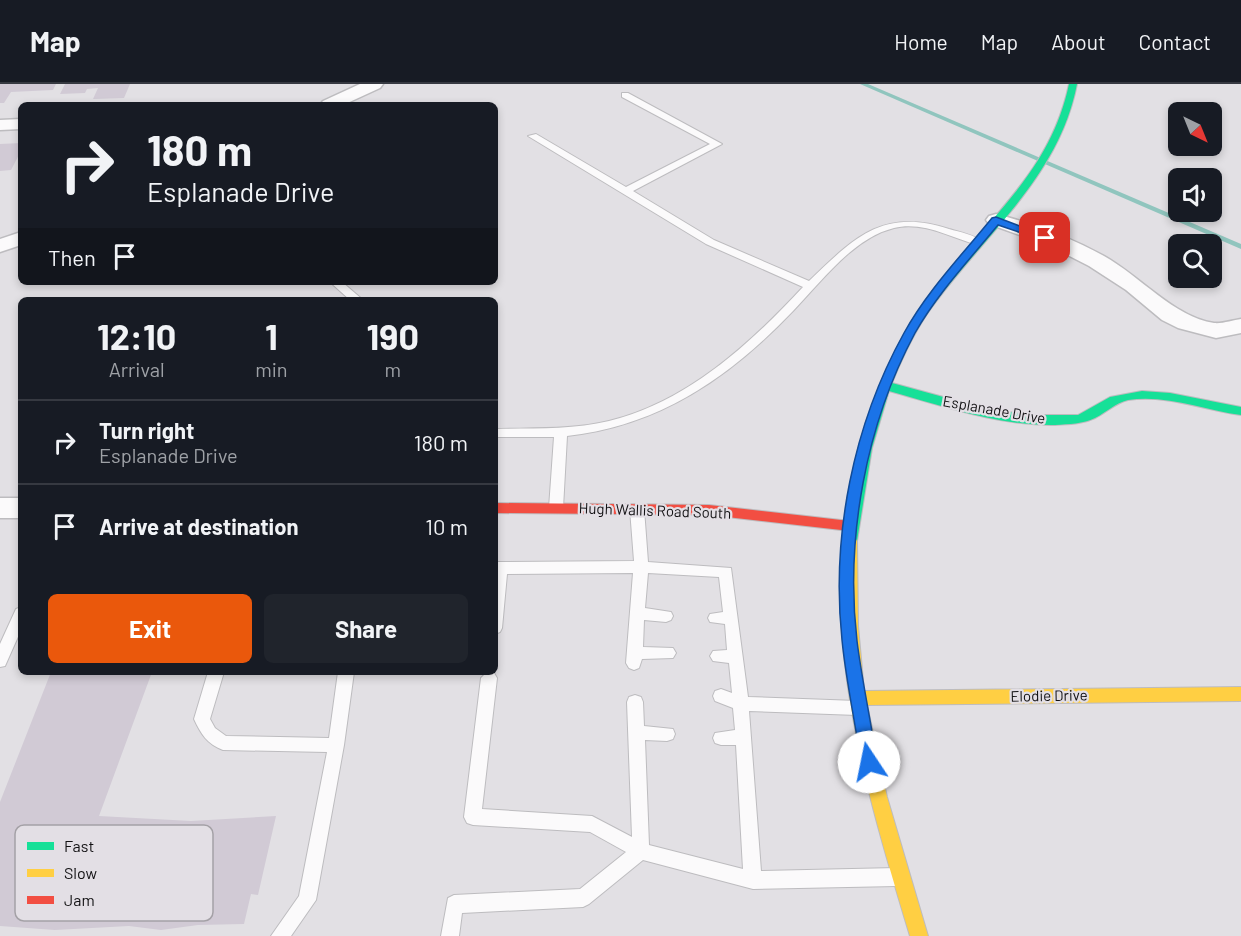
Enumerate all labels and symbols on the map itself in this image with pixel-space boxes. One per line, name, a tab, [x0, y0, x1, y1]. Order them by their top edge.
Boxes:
north arrow	[1168, 102, 1222, 156]
pin	[1019, 212, 1070, 263]
street label: Esplanade Drive	[941, 391, 1047, 427]
street label: Hugh Wallis Road South	[578, 498, 732, 522]
street label: Elodie Drive	[1010, 685, 1088, 705]
position arrow	[837, 730, 901, 794]
legend	[15, 825, 213, 921]
text: Fast	[64, 836, 94, 855]
text: Slow	[64, 863, 97, 882]
text: Jam	[64, 890, 95, 909]

